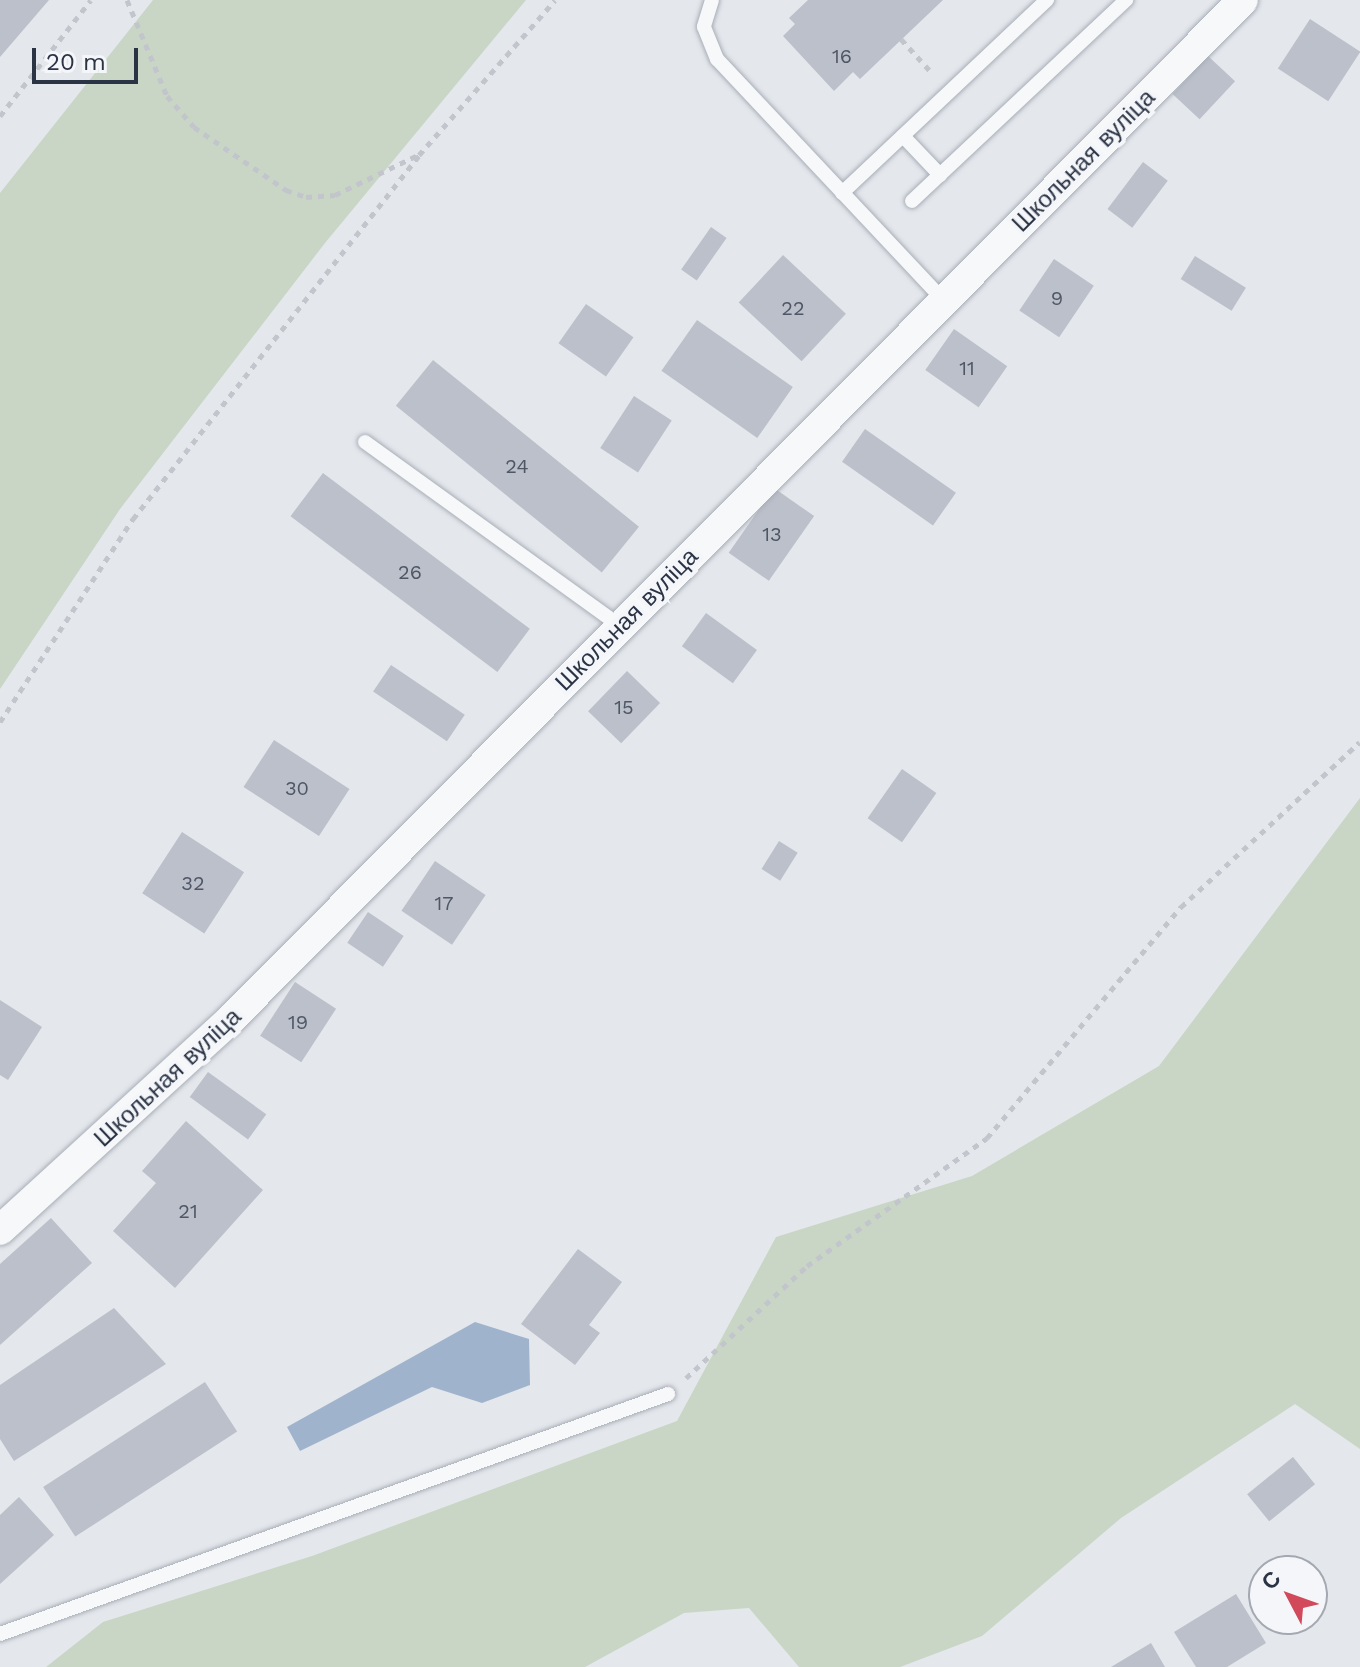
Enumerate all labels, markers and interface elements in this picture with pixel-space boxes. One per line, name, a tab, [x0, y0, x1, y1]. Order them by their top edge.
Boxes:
scale bar	[36, 32, 142, 82]
house number: 16	[832, 44, 852, 68]
text: 20 m	[46, 48, 106, 76]
street label: Школьная вуліца	[1007, 84, 1161, 238]
house number: 9	[1051, 286, 1063, 310]
house number: 22	[781, 296, 805, 320]
house number: 11	[959, 356, 975, 380]
house number: 24	[505, 454, 529, 478]
house number: 13	[762, 522, 782, 546]
street label: Школьная вуліца	[550, 543, 704, 697]
house number: 26	[398, 560, 422, 584]
house number: 15	[614, 695, 634, 719]
house number: 30	[285, 776, 309, 800]
house number: 32	[181, 871, 205, 895]
house number: 17	[434, 891, 454, 915]
street label: Школьная вуліца	[89, 1003, 247, 1153]
house number: 19	[288, 1010, 308, 1034]
house number: 21	[178, 1199, 198, 1223]
north arrow	[1248, 1555, 1328, 1635]
text: С	[1256, 1566, 1286, 1594]

